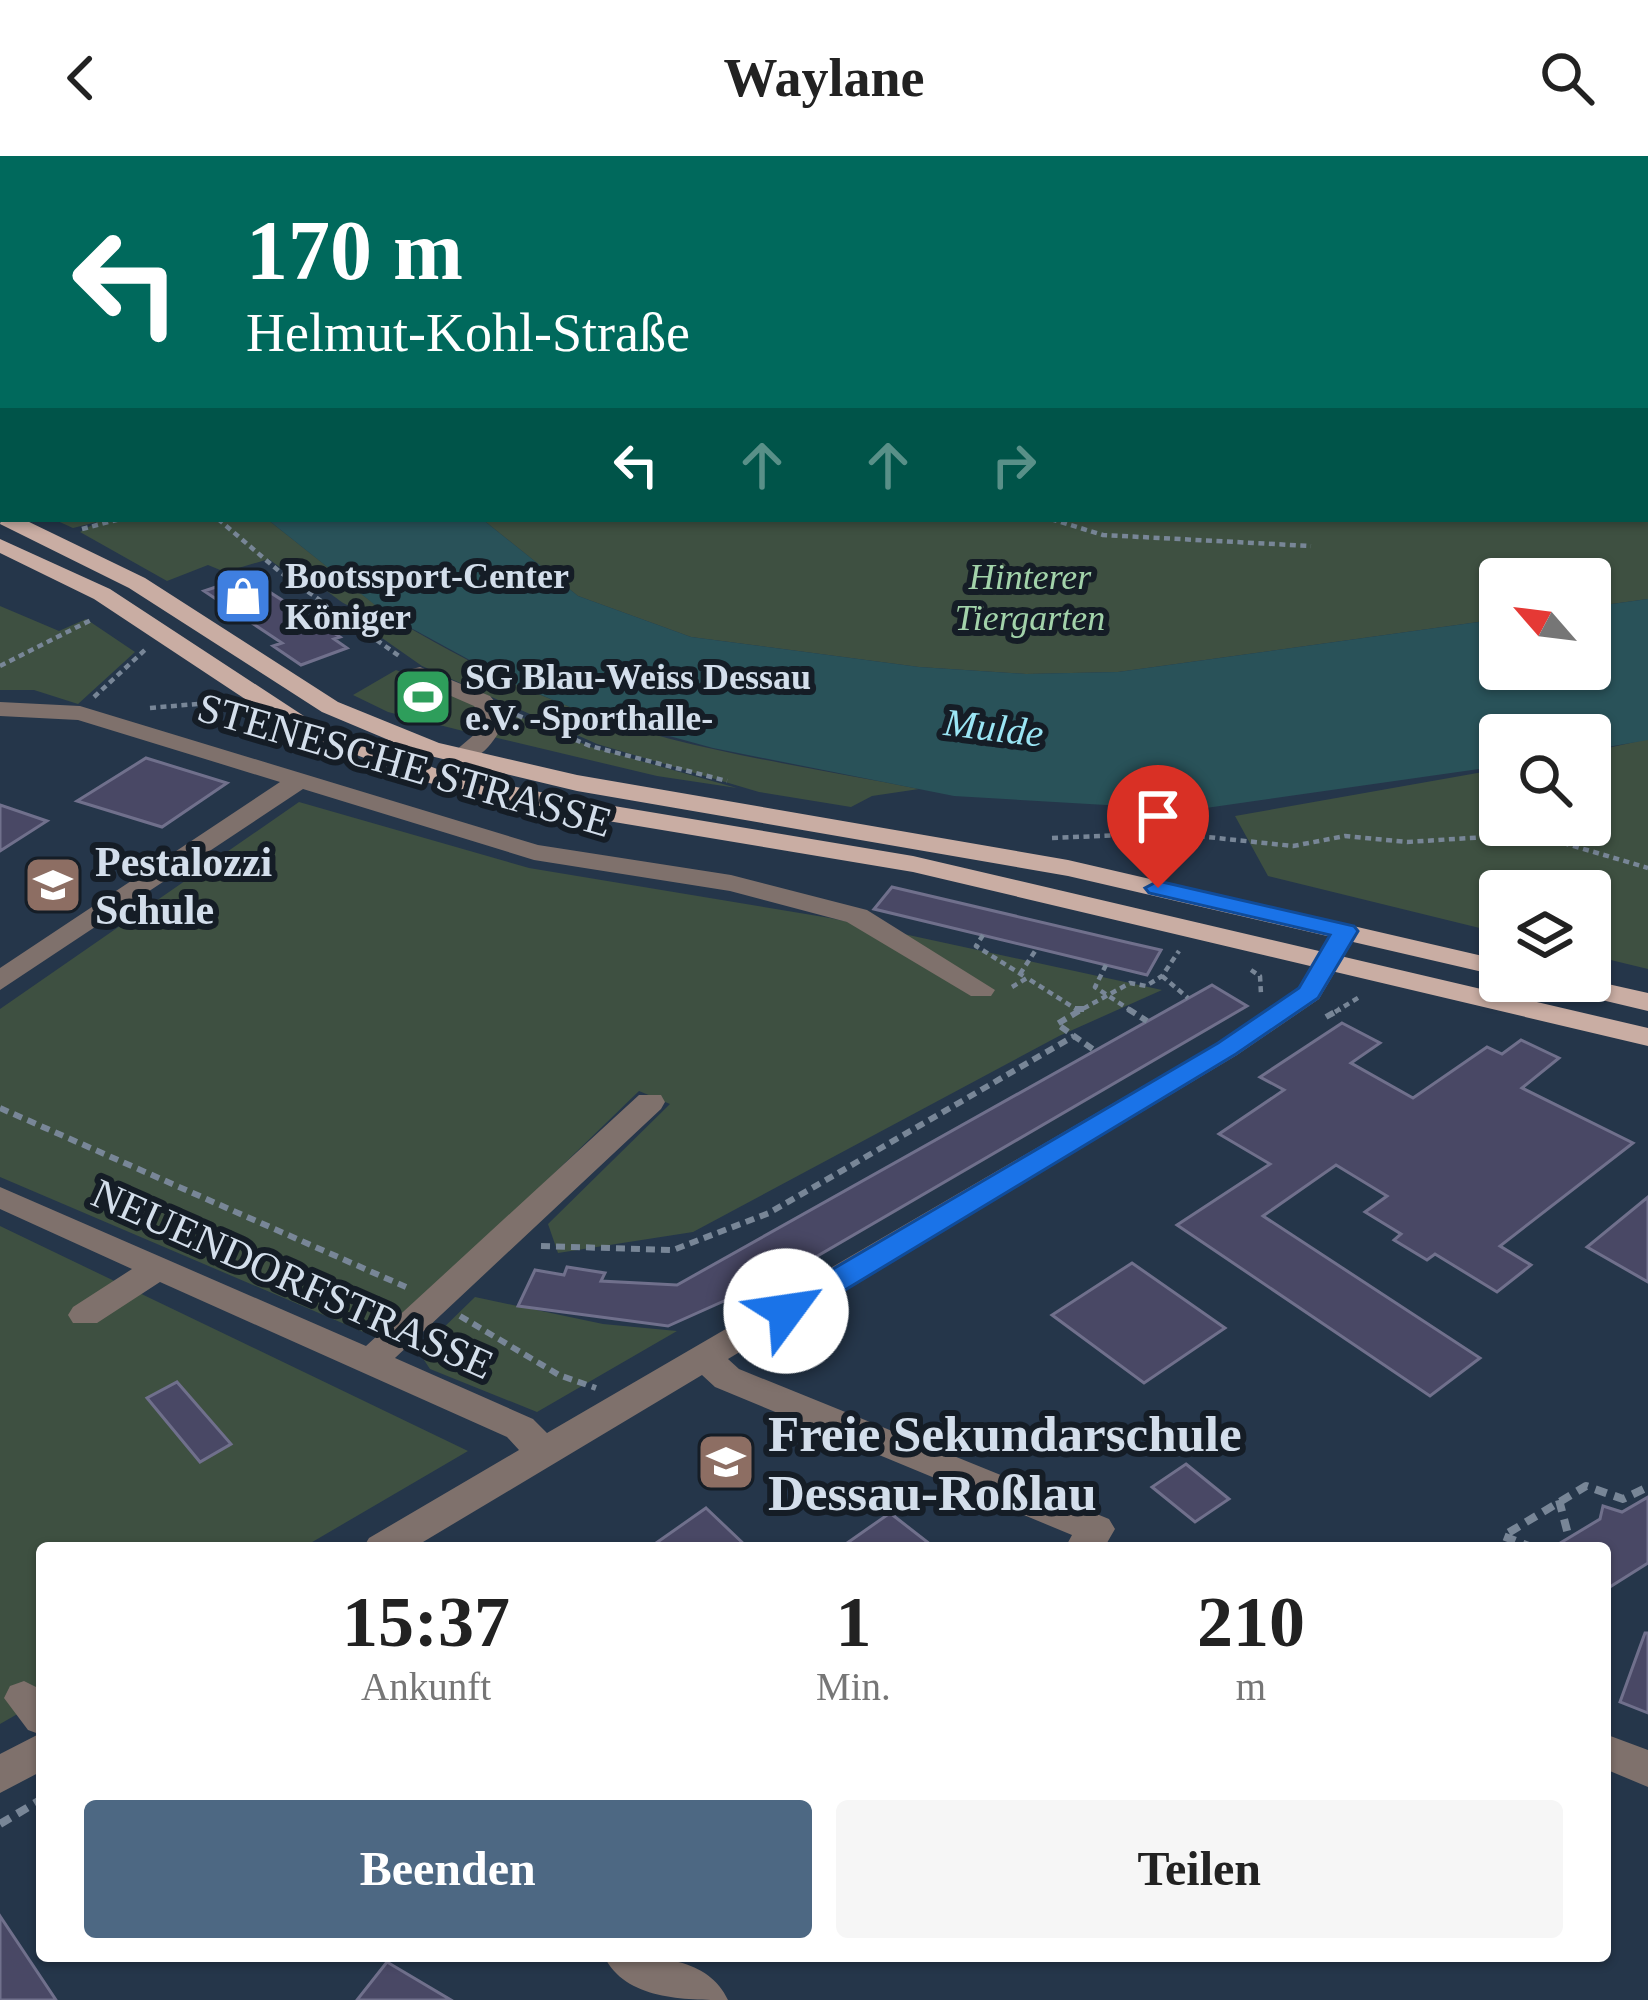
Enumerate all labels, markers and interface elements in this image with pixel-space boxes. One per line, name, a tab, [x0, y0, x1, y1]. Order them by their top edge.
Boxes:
icon: back	[48, 45, 114, 111]
icon: search	[1534, 45, 1600, 111]
text: Waylane	[723, 48, 925, 108]
icon: left	[48, 204, 204, 360]
text: 170 m	[246, 204, 463, 297]
text: Helmut-Kohl-Straße	[246, 303, 690, 363]
icon: left	[603, 432, 669, 498]
icon: ahead	[729, 432, 795, 498]
icon: ahead	[855, 432, 921, 498]
icon: right	[981, 432, 1047, 498]
place label: Bootssport-Center Königer	[285, 556, 569, 637]
park label: Hinterer Tiergarten	[955, 557, 1105, 638]
north arrow	[1479, 558, 1611, 690]
map controls	[1479, 558, 1611, 1002]
shop icon: Bootssport-Center Königer	[212, 565, 274, 627]
place label: SG Blau-Weiss Dessau e.V. -Sporthalle-	[465, 657, 811, 738]
sports icon: SG Blau-Weiss Dessau e.V. -Sporthalle-	[392, 666, 454, 728]
street label: STENESCHE STRASSE	[193, 684, 617, 846]
water label: Mulde	[941, 700, 1046, 755]
button: search	[1479, 714, 1611, 846]
pin	[1107, 765, 1209, 888]
icon: arrive	[1125, 783, 1191, 849]
place label: Pestalozzi Schule	[95, 839, 273, 933]
school or university icon: Pestalozzi Schule	[22, 854, 84, 916]
button: layers	[1479, 870, 1611, 1002]
street label: NEUENDORFSTRASSE	[85, 1170, 500, 1388]
position arrow	[723, 1248, 849, 1374]
place label: Freie Sekundarschule Dessau-Roßlau	[768, 1406, 1242, 1521]
school or university icon: Freie Sekundarschule Dessau-Roßlau	[695, 1431, 757, 1493]
text: 15:37	[342, 1582, 510, 1662]
text: 1	[835, 1582, 871, 1662]
text: 210	[1197, 1582, 1305, 1662]
text: Ankunft	[361, 1665, 491, 1708]
text: Min.	[816, 1665, 891, 1708]
text: m	[1236, 1665, 1266, 1708]
button: Beenden	[84, 1800, 812, 1938]
button: Teilen	[836, 1800, 1563, 1938]

